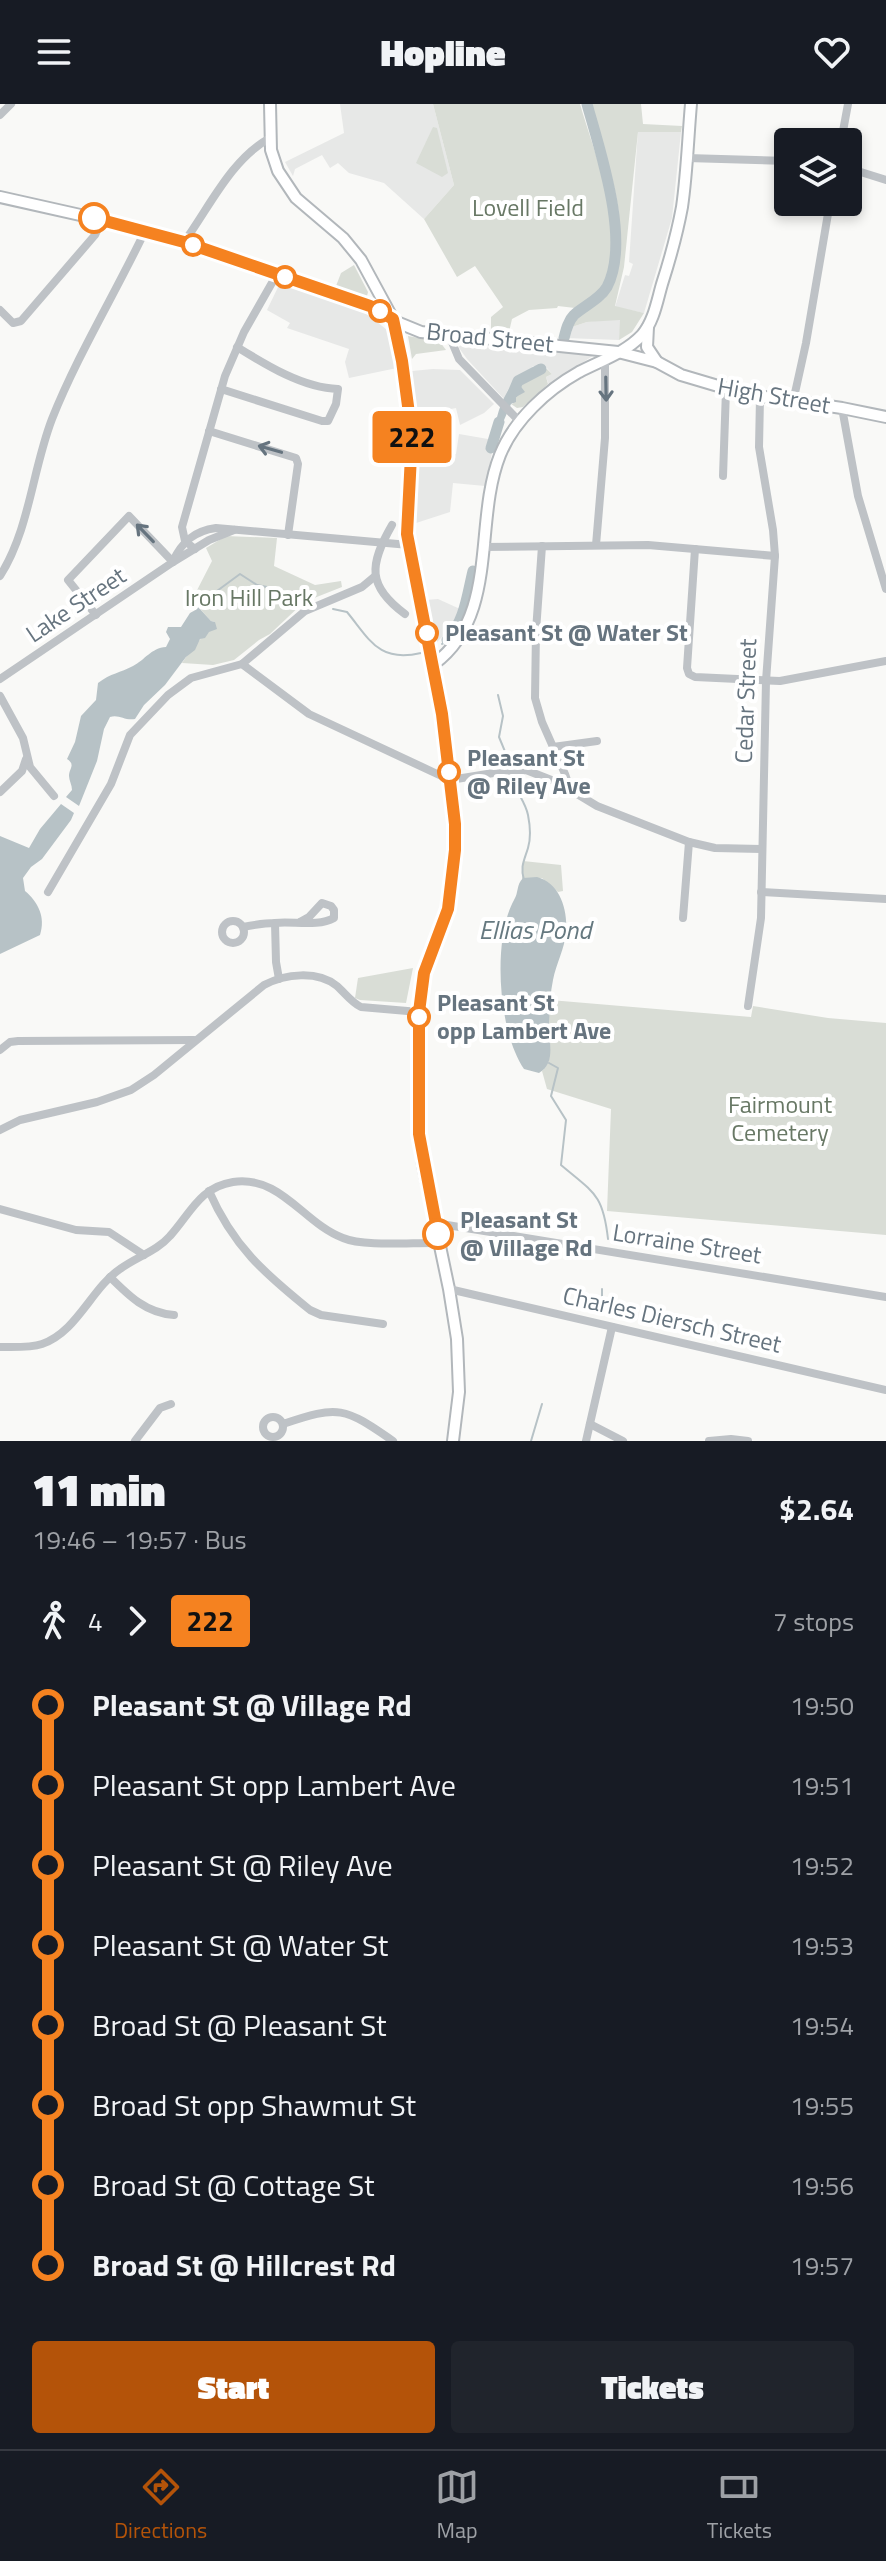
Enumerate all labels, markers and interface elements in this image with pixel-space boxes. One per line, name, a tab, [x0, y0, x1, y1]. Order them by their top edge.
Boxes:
text: Hopline	[380, 25, 506, 80]
icon: menu	[32, 30, 76, 74]
icon: heart	[810, 30, 854, 74]
map controls	[774, 128, 862, 216]
button: layers	[774, 128, 862, 216]
park label: Lovell Field	[472, 189, 584, 225]
unlabelled marker	[79, 203, 109, 233]
unlabelled marker	[182, 234, 204, 256]
unlabelled marker	[274, 266, 296, 288]
unlabelled marker	[369, 300, 391, 322]
street label: Broad Street	[425, 312, 556, 362]
street label: High Street	[715, 367, 834, 423]
one-way arrow	[598, 375, 613, 402]
line badge: 222	[366, 411, 458, 463]
text: 222	[388, 415, 436, 458]
one-way arrow	[258, 441, 284, 456]
one-way arrow	[135, 523, 154, 543]
street label: Lake Street	[18, 557, 133, 651]
park label: Iron Hill Park	[185, 579, 314, 615]
place label: Pleasant St @ Water St	[445, 614, 688, 650]
marker: Pleasant St @ Water St	[416, 622, 438, 644]
street label: Cedar Street	[725, 637, 765, 764]
place label: Pleasant St @ Riley Ave	[467, 739, 591, 803]
marker: Pleasant St @ Riley Ave	[438, 761, 460, 783]
water label: Ellias Pond	[479, 910, 594, 949]
place label: Pleasant St opp Lambert Ave	[437, 984, 611, 1048]
marker: Pleasant St opp Lambert Ave	[408, 1006, 430, 1028]
park label: Fairmount Cemetery	[728, 1086, 833, 1150]
place label: Pleasant St @ Village Rd	[460, 1201, 593, 1265]
street label: Lorraine Street	[610, 1213, 765, 1273]
marker: Pleasant St @ Village Rd	[423, 1219, 453, 1249]
street label: Charles Diersch Street	[559, 1276, 786, 1362]
text: 11 min	[32, 1456, 166, 1523]
text: $2.64	[779, 1486, 854, 1532]
text: 19:46 – 19:57 · Bus	[32, 1520, 247, 1559]
icon: walk	[32, 1599, 76, 1643]
icon: forward	[115, 1599, 159, 1643]
text: 222	[187, 1599, 234, 1642]
text: 4	[88, 1602, 103, 1641]
text: 7 stops	[773, 1602, 854, 1641]
text: Pleasant St @ Village Rd	[92, 1682, 412, 1728]
text: 19:50	[790, 1686, 854, 1725]
text: Pleasant St opp Lambert Ave	[92, 1762, 456, 1808]
text: 19:51	[790, 1766, 854, 1805]
text: Pleasant St @ Riley Ave	[92, 1842, 393, 1888]
text: 19:52	[790, 1846, 854, 1885]
text: Pleasant St @ Water St	[92, 1922, 388, 1968]
text: 19:53	[790, 1926, 854, 1965]
text: Broad St @ Pleasant St	[92, 2002, 386, 2048]
text: 19:54	[790, 2006, 854, 2045]
text: Broad St opp Shawmut St	[92, 2082, 416, 2128]
text: 19:55	[790, 2086, 854, 2125]
text: Broad St @ Cottage St	[92, 2162, 374, 2208]
text: 19:56	[790, 2166, 854, 2205]
text: Broad St @ Hillcrest Rd	[92, 2242, 396, 2288]
text: 19:57	[790, 2246, 854, 2285]
button: Start	[32, 2341, 435, 2433]
button: Tickets	[451, 2341, 854, 2433]
tab: Directions	[114, 2465, 207, 2547]
tab: Map	[435, 2465, 479, 2547]
tab: Tickets	[707, 2465, 772, 2547]

